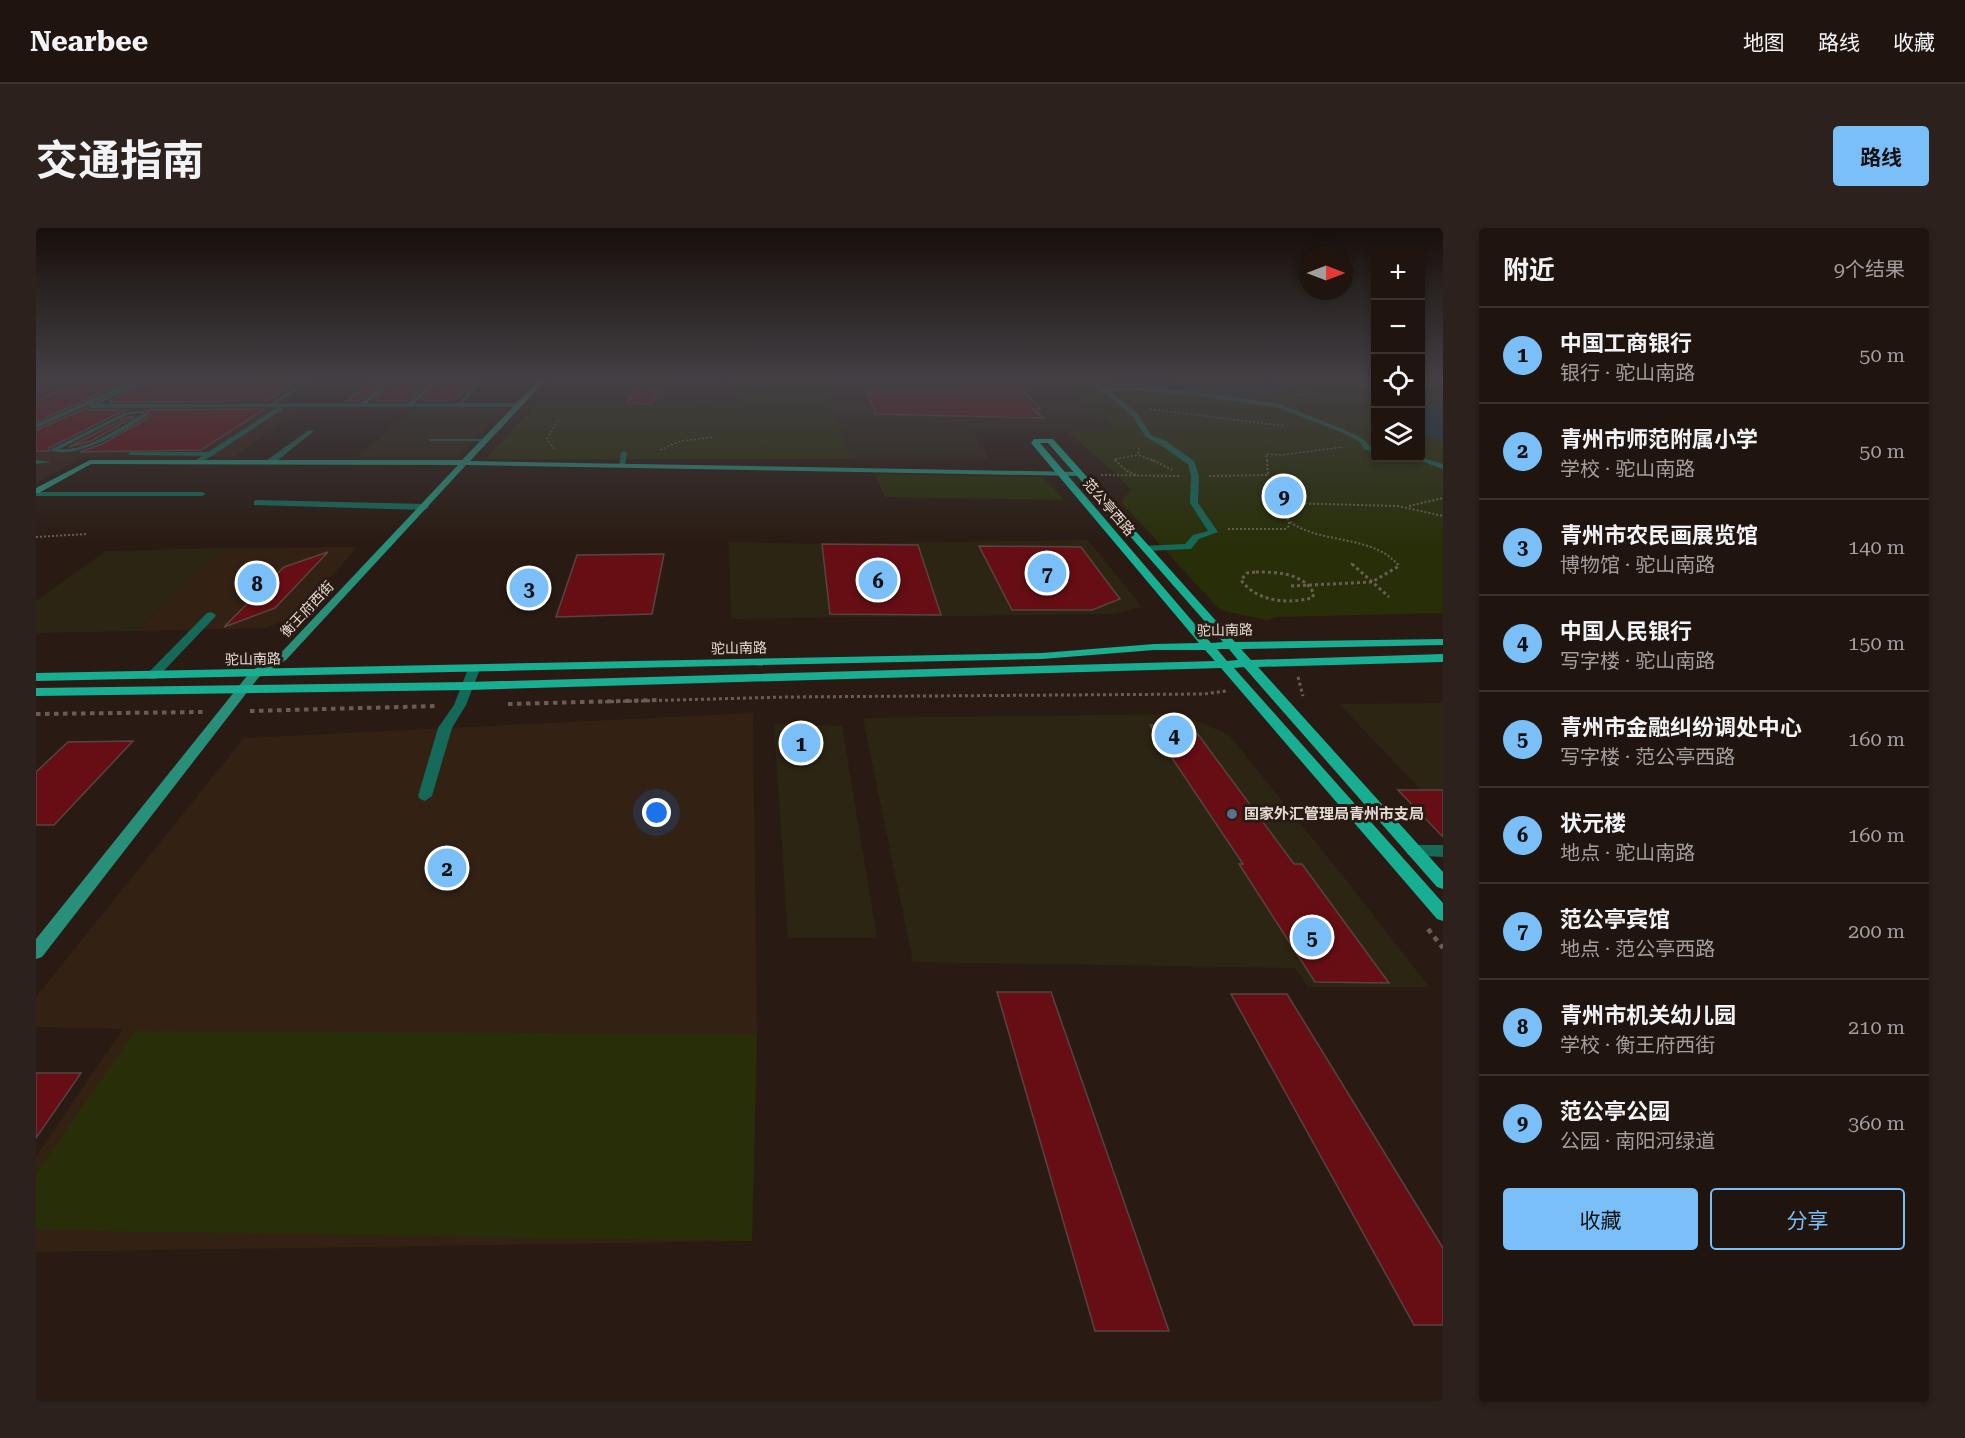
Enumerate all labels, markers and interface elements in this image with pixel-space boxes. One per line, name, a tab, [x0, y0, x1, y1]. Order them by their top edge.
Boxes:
text: Nearbee	[30, 25, 148, 58]
text: 地图	[1743, 31, 1785, 55]
text: 路线	[1818, 31, 1860, 55]
text: 收藏	[1893, 31, 1935, 55]
button: 路线	[1833, 126, 1929, 186]
text: 交通指南	[36, 136, 204, 185]
north arrow	[1299, 246, 1353, 300]
map controls	[1371, 246, 1425, 462]
button: +	[1371, 246, 1425, 300]
text: 附近	[1503, 255, 1555, 285]
text: 9个结果	[1834, 257, 1905, 281]
button: −	[1371, 300, 1425, 354]
text: 中国工商银行	[1560, 331, 1692, 356]
text: 1	[1517, 343, 1528, 367]
text: 50 m	[1859, 343, 1905, 367]
button: locate	[1371, 354, 1425, 408]
text: 银行 · 驼山南路	[1560, 361, 1695, 385]
button: layers	[1371, 408, 1425, 462]
text: 青州市师范附属小学	[1560, 427, 1758, 452]
text: 2	[1517, 439, 1528, 463]
text: 50 m	[1859, 439, 1905, 463]
text: 学校 · 驼山南路	[1560, 457, 1695, 481]
pin: 9	[1264, 474, 1304, 518]
street label: 范公亭西路	[1080, 475, 1138, 539]
text: 青州市农民画展览馆	[1560, 523, 1758, 548]
text: 3	[1517, 535, 1528, 559]
text: 140 m	[1848, 535, 1905, 559]
pin: 7	[1028, 550, 1066, 596]
text: 博物馆 · 驼山南路	[1560, 553, 1715, 577]
pin: 6	[858, 558, 898, 602]
pin: 8	[238, 560, 276, 606]
pin: 3	[510, 566, 548, 610]
street label: 衡王府西街	[277, 578, 337, 640]
text: 中国人民银行	[1560, 619, 1692, 644]
street label: 驼山南路	[1197, 622, 1253, 638]
text: 4	[1517, 631, 1528, 655]
text: 150 m	[1848, 631, 1905, 655]
street label: 驼山南路	[711, 640, 767, 656]
text: 写字楼 · 驼山南路	[1560, 649, 1715, 673]
street label: 驼山南路	[225, 651, 281, 667]
pin: 4	[1154, 712, 1194, 758]
text: 青州市金融纠纷调处中心	[1560, 715, 1802, 740]
pin: 1	[782, 720, 820, 766]
text: 5	[1517, 727, 1528, 751]
text: 160 m	[1848, 727, 1905, 751]
text: 写字楼 · 范公亭西路	[1560, 745, 1735, 769]
your location	[642, 798, 671, 827]
place label: 国家外汇管理局青州市支局	[1244, 805, 1424, 823]
marker: 国家外汇管理局青州市支局	[1225, 807, 1239, 821]
text: 状元楼	[1560, 811, 1626, 836]
text: 6	[1517, 823, 1528, 847]
text: 160 m	[1848, 823, 1905, 847]
text: 地点 · 驼山南路	[1560, 841, 1695, 865]
pin: 2	[428, 846, 466, 890]
text: 范公亭宾馆	[1560, 907, 1670, 932]
pin: 5	[1292, 914, 1332, 960]
text: 7	[1517, 919, 1528, 943]
text: 200 m	[1848, 919, 1905, 943]
text: 地点 · 范公亭西路	[1560, 937, 1715, 961]
text: 青州市机关幼儿园	[1560, 1003, 1736, 1028]
text: 8	[1517, 1015, 1528, 1039]
text: 210 m	[1848, 1015, 1905, 1039]
text: 学校 · 衡王府西街	[1560, 1033, 1715, 1057]
text: 范公亭公园	[1560, 1099, 1670, 1124]
text: 9	[1517, 1111, 1528, 1135]
text: 360 m	[1848, 1111, 1905, 1135]
text: 公园 · 南阳河绿道	[1560, 1129, 1715, 1153]
button: 收藏	[1503, 1188, 1698, 1250]
button: 分享	[1710, 1188, 1905, 1250]

